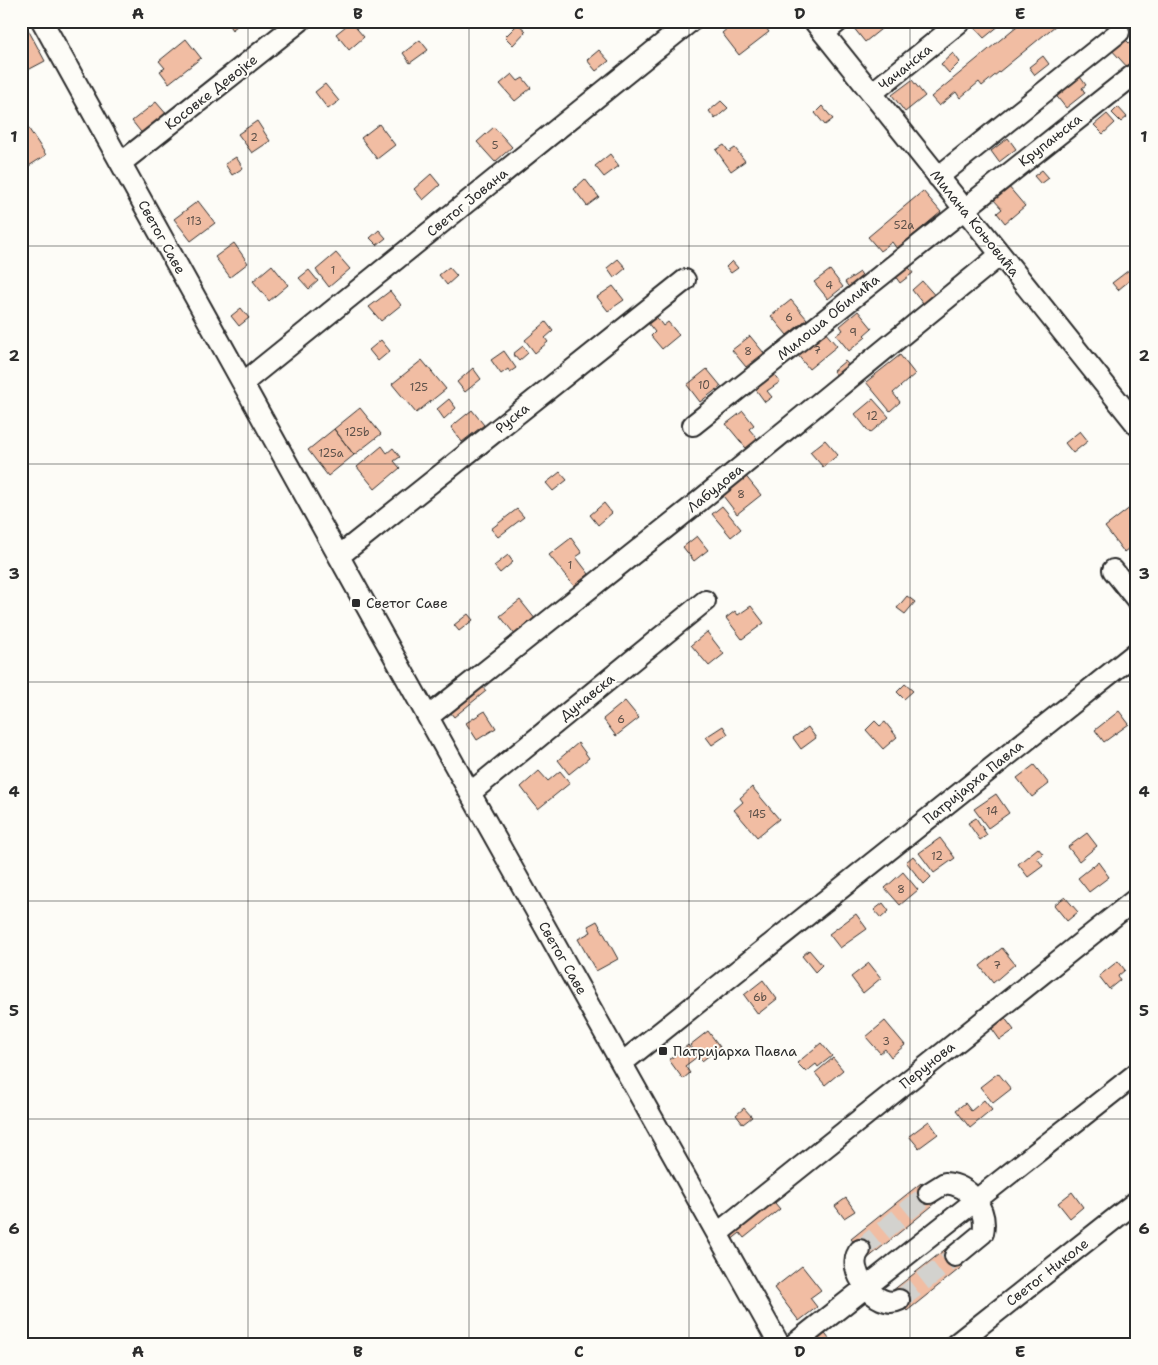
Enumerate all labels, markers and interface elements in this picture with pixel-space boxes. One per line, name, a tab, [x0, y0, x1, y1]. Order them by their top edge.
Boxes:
text: A	[132, 3, 144, 24]
text: B	[353, 3, 363, 24]
text: C	[574, 3, 584, 24]
text: D	[794, 3, 806, 24]
text: E	[1015, 3, 1025, 24]
street label: Чачанска	[875, 40, 936, 94]
street label: Косовке Девојке	[161, 50, 261, 134]
street label: Крупањска	[1015, 109, 1086, 170]
text: 1	[10, 126, 18, 147]
text: 1	[1140, 126, 1148, 147]
house number: 2	[250, 130, 258, 145]
house number: 5	[492, 138, 499, 153]
street label: Светог Јована	[423, 164, 511, 240]
street label: Милана Коњовића	[926, 166, 1024, 280]
street label: Светог Саве	[134, 197, 190, 277]
house number: 113	[186, 214, 202, 229]
house number: 52a	[894, 218, 914, 233]
house number: 1	[331, 263, 335, 278]
street label: Милоша Обилића	[773, 270, 883, 364]
house number: 4	[825, 278, 833, 293]
house number: 6	[785, 310, 793, 325]
house number: 9	[849, 325, 857, 340]
house number: 7	[813, 343, 821, 358]
house number: 8	[744, 344, 752, 359]
text: 2	[8, 345, 20, 366]
text: 2	[1138, 345, 1150, 366]
house number: 10	[698, 378, 710, 393]
house number: 125	[410, 380, 428, 395]
street label: Руска	[491, 399, 533, 437]
house number: 12	[866, 409, 878, 424]
house number: 125b	[345, 425, 369, 440]
house number: 125a	[318, 446, 344, 461]
street label: Лабудова	[683, 460, 747, 516]
house number: 8	[737, 487, 745, 502]
house number: 1	[568, 558, 572, 573]
text: 3	[8, 563, 20, 584]
text: 3	[1138, 563, 1150, 584]
place label: Светог Саве	[366, 594, 448, 612]
marker: Светог Саве	[350, 597, 362, 609]
street label: Дунавска	[556, 669, 618, 725]
house number: 6	[617, 712, 625, 727]
street label: Патријарха Павла	[919, 736, 1027, 828]
text: 4	[8, 781, 20, 802]
text: 4	[1138, 781, 1150, 802]
house number: 14	[986, 804, 998, 819]
house number: 145	[748, 807, 766, 822]
house number: 12	[931, 849, 943, 864]
house number: 8	[897, 882, 905, 897]
street label: Светог Саве	[535, 918, 591, 998]
house number: 7	[993, 958, 1001, 973]
house number: 6b	[753, 990, 767, 1005]
text: 5	[9, 1000, 19, 1021]
text: 5	[1139, 1000, 1149, 1021]
house number: 3	[882, 1034, 890, 1049]
street label: Перунова	[896, 1037, 958, 1093]
place label: Патријарха Павла	[673, 1042, 797, 1060]
marker: Патријарха Павла	[657, 1045, 669, 1057]
text: 6	[8, 1218, 20, 1239]
text: 6	[1138, 1218, 1150, 1239]
street label: Светог Николе	[1002, 1234, 1092, 1310]
text: A	[132, 1341, 144, 1362]
text: B	[353, 1341, 363, 1362]
text: C	[574, 1341, 584, 1362]
text: D	[794, 1341, 806, 1362]
text: E	[1015, 1341, 1025, 1362]

